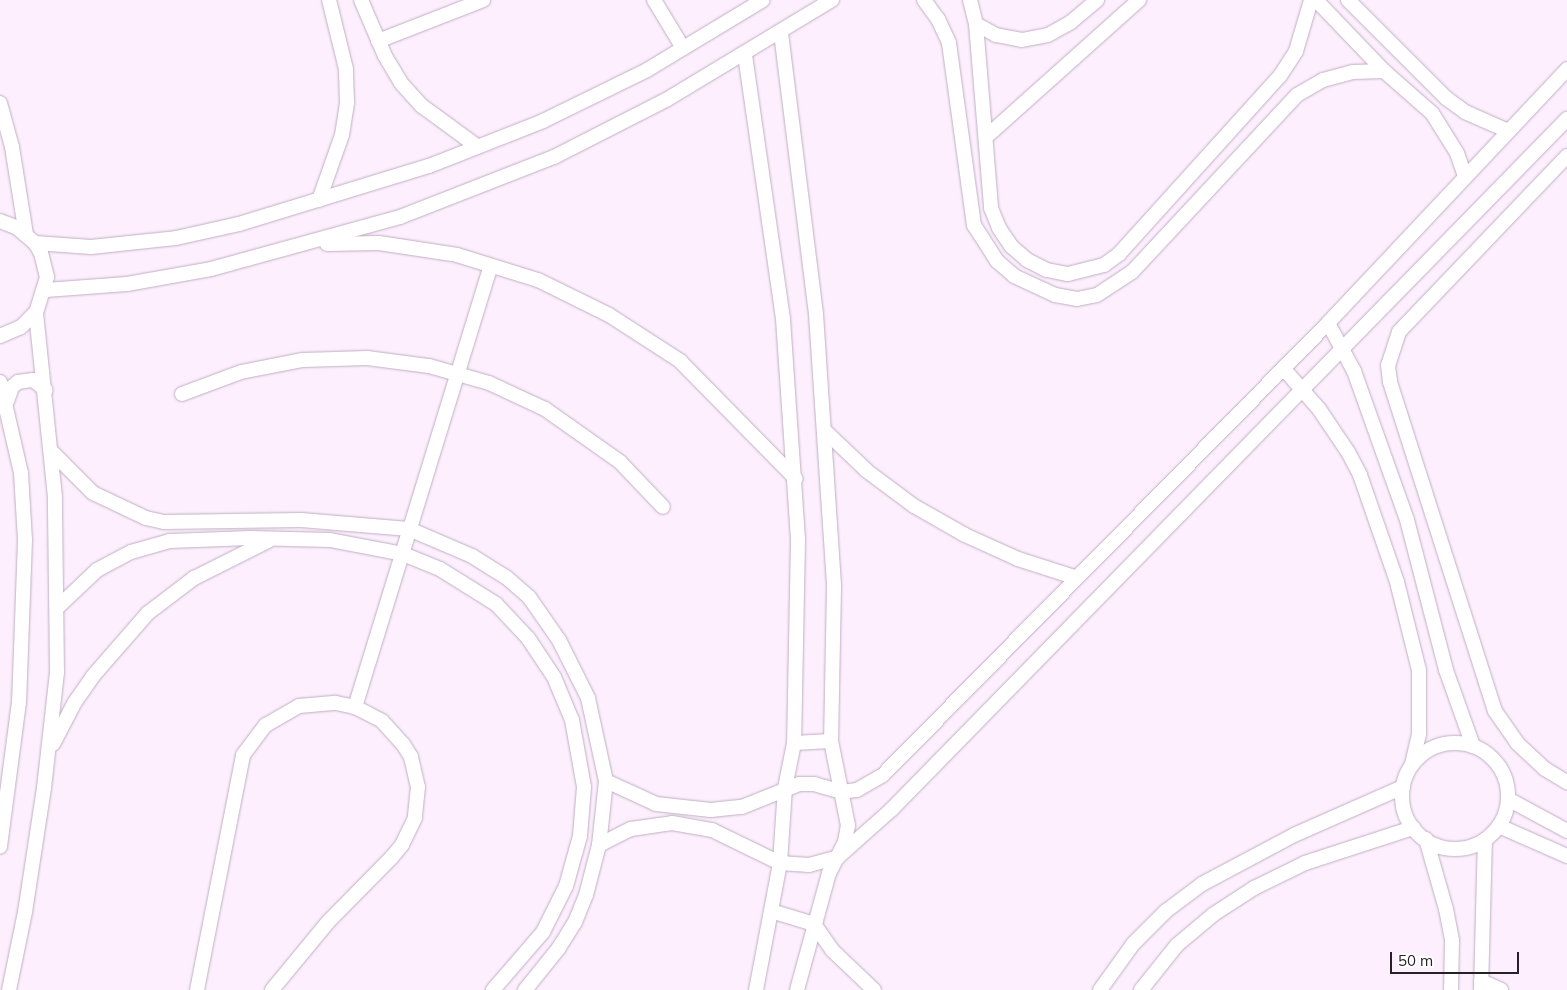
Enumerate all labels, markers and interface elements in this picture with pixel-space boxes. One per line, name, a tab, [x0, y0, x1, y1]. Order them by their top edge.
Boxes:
scale bar	[1392, 942, 1521, 974]
text: 50 m	[1398, 951, 1433, 970]

